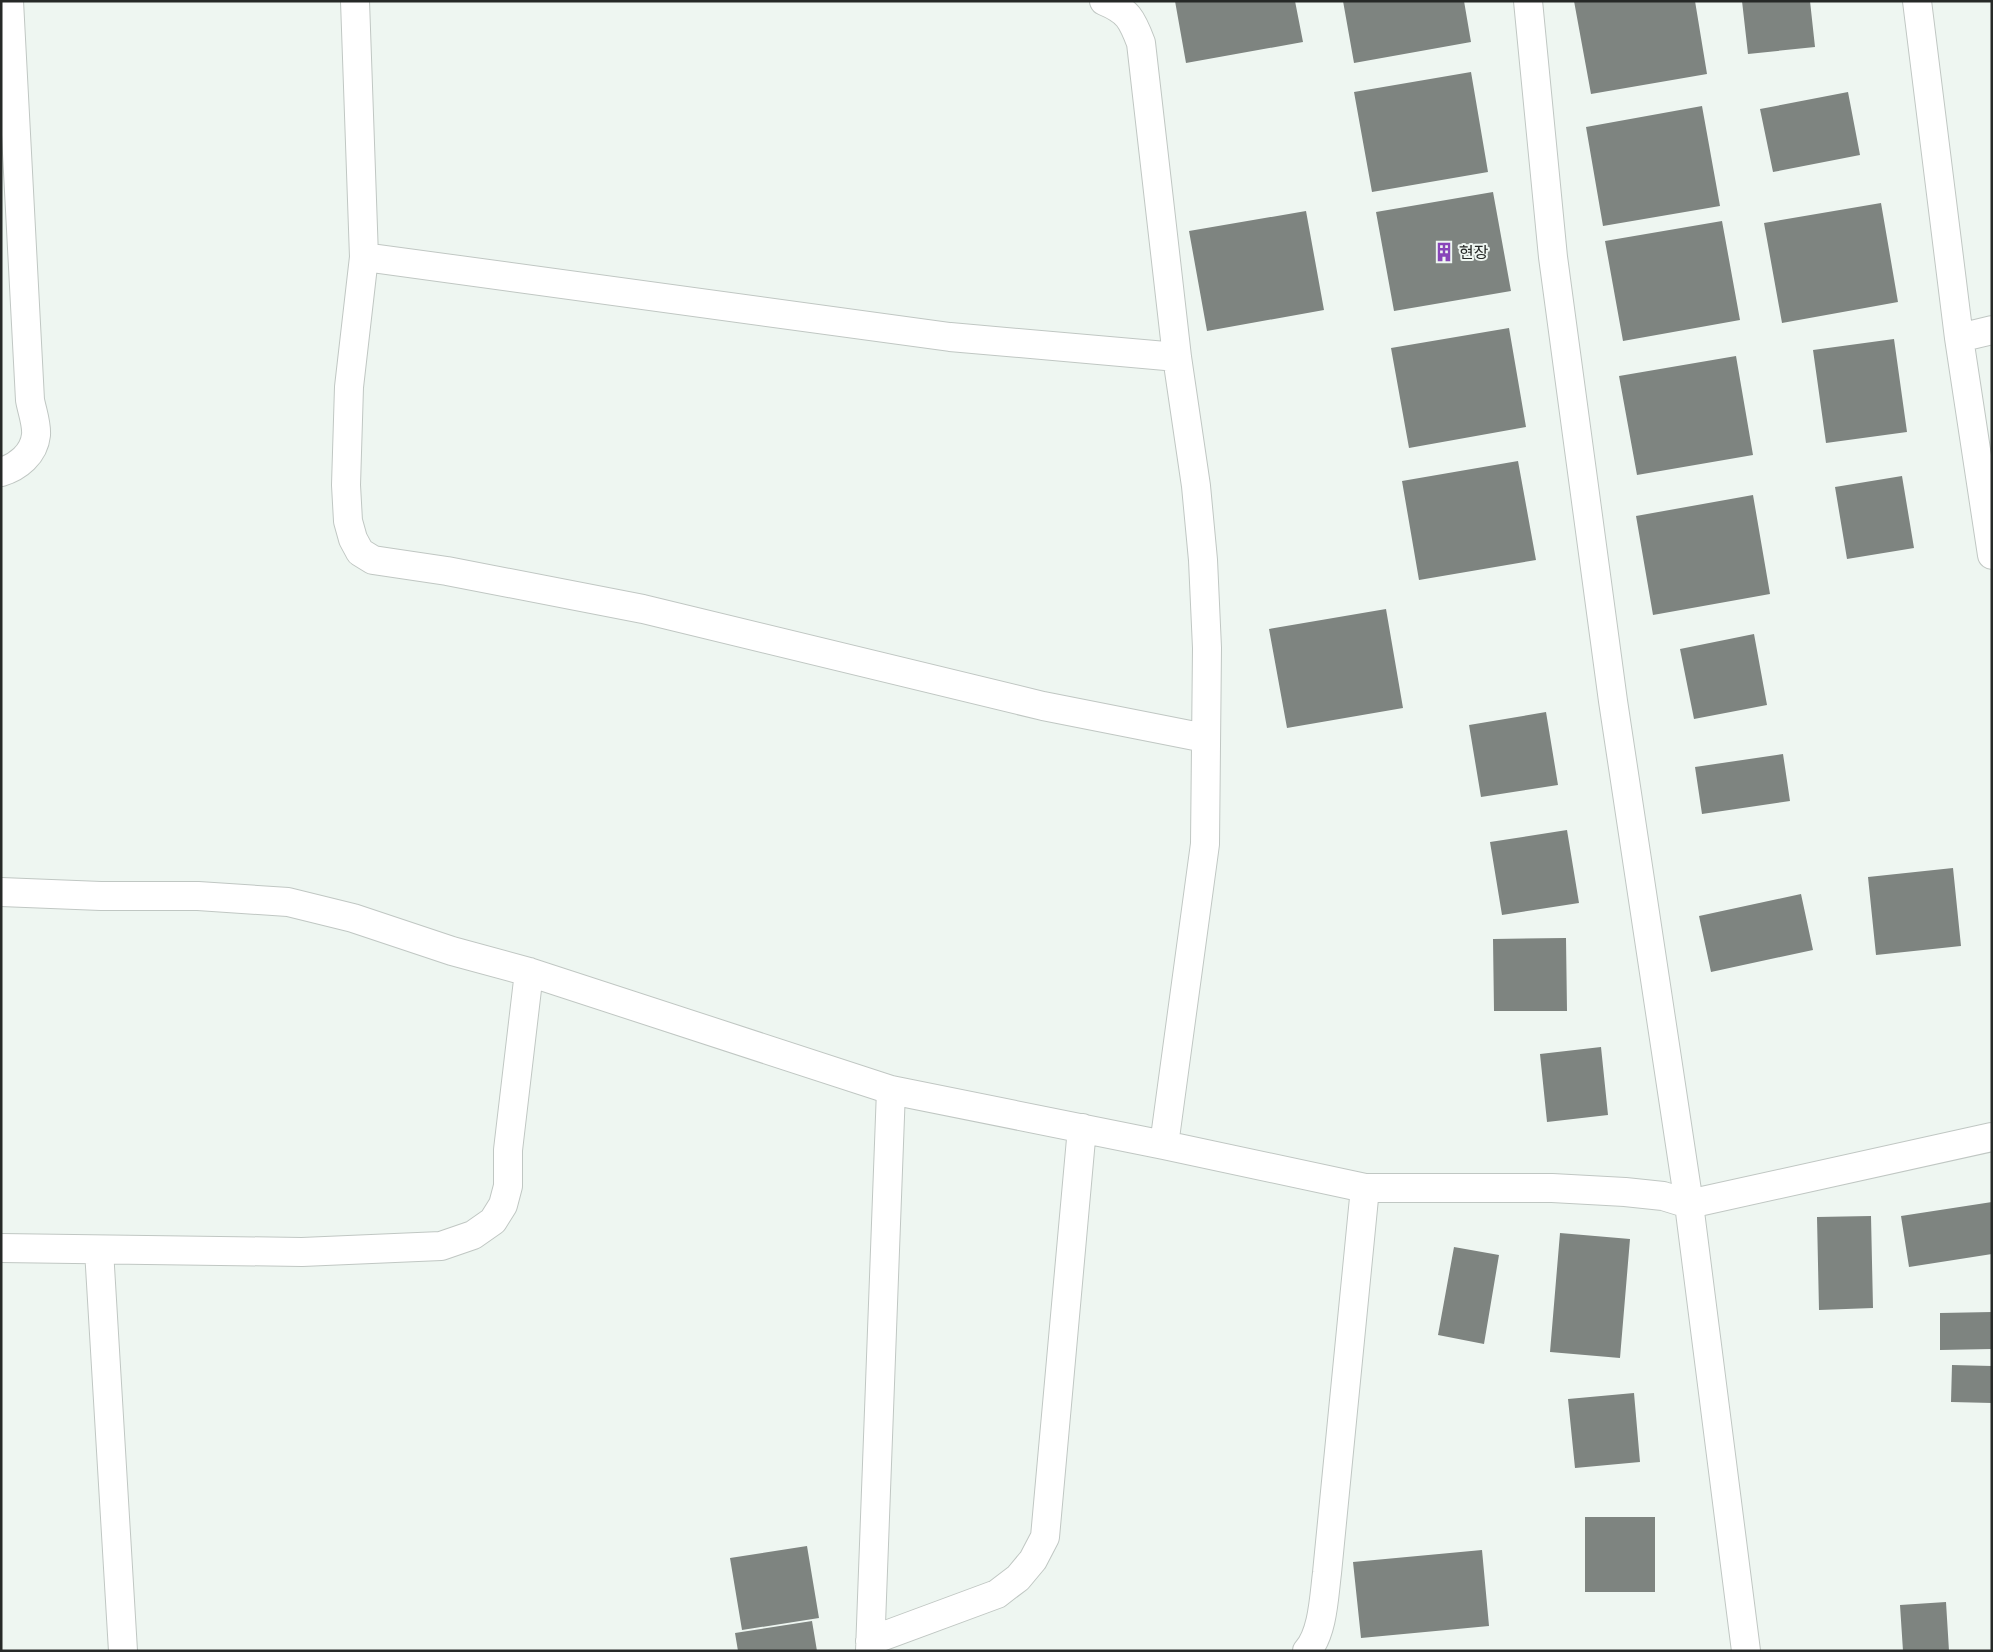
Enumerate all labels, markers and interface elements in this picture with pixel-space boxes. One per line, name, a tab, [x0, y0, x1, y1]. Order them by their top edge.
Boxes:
building icon: 현장	[1433, 241, 1455, 263]
place label: 현장	[1459, 243, 1489, 262]

